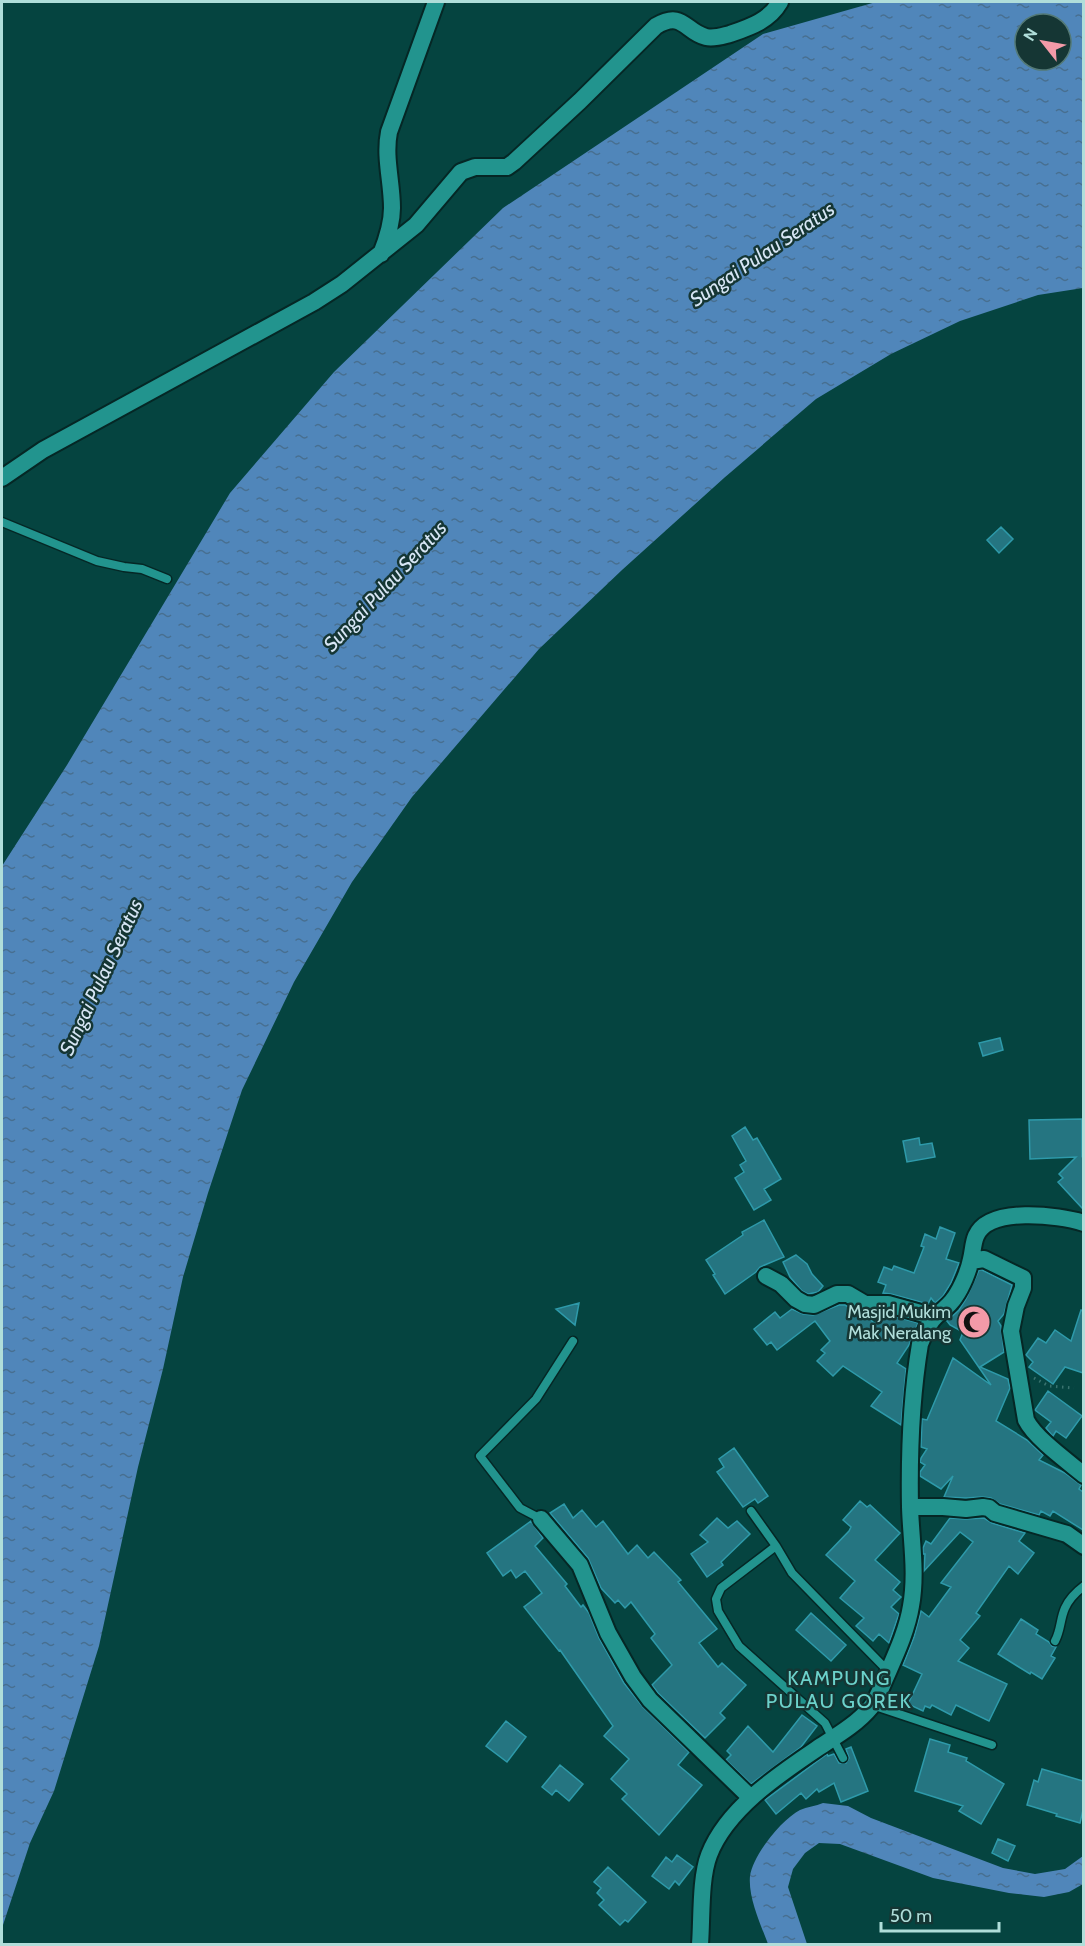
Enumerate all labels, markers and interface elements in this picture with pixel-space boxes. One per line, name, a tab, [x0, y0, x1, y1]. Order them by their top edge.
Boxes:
north arrow	[1013, 12, 1073, 72]
text: N	[1020, 25, 1042, 44]
water label: Sungai Pulau Seratus	[685, 197, 839, 311]
water label: Sungai Pulau Seratus	[318, 516, 452, 656]
water label: Sungai Pulau Seratus	[54, 895, 148, 1059]
place label: Masjid Mukim Mak Neralang	[847, 1301, 952, 1344]
mosque icon: Masjid Mukim Mak Neralang	[956, 1304, 992, 1340]
district label: KAMPUNG PULAU GOREK	[766, 1666, 912, 1713]
scale bar	[881, 1895, 1000, 1933]
text: 50 m	[890, 1905, 932, 1927]

